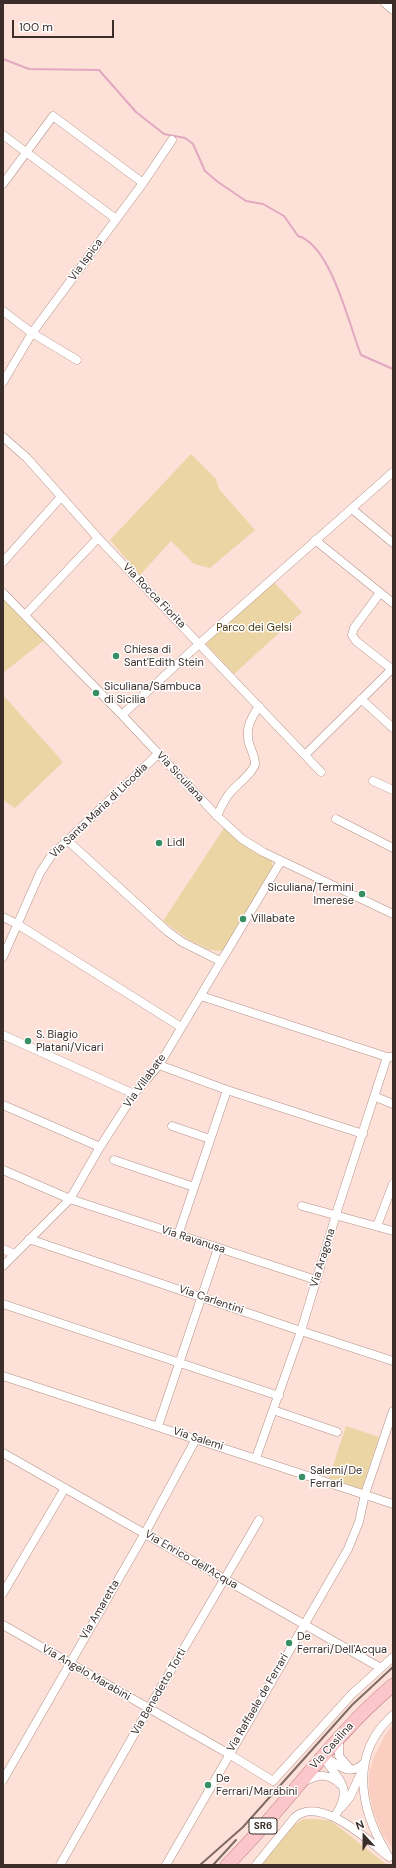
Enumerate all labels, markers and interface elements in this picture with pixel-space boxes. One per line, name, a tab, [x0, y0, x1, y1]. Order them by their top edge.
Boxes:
scale bar	[14, 12, 116, 38]
text: 100 m	[19, 19, 53, 35]
street label: Via Ispica	[66, 236, 106, 284]
street label: Via Rocca Fiorita	[120, 561, 188, 631]
park label: Parco dei Gelsi	[216, 621, 292, 635]
place label: Chiesa di Sant'Edith Stein	[124, 643, 204, 669]
marker: Chiesa di Sant'Edith Stein	[111, 651, 121, 661]
place label: Siculiana/Sambuca di Sicilia	[104, 680, 201, 706]
marker: Siculiana/Sambuca di Sicilia	[91, 688, 101, 698]
street label: Via Siculiana	[153, 749, 207, 805]
street label: Via Santa Maria di Licodia	[47, 761, 151, 861]
place label: Lidl	[167, 836, 185, 850]
marker: Lidl	[154, 838, 164, 848]
place label: Siculiana/Termini Imerese	[268, 881, 354, 907]
marker: Siculiana/Termini Imerese	[357, 889, 367, 899]
place label: Villabate	[251, 912, 295, 926]
marker: Villabate	[238, 914, 248, 924]
place label: S. Biagio Platani/Vicari	[36, 1028, 104, 1054]
marker: S. Biagio Platani/Vicari	[23, 1036, 33, 1046]
street label: Via Villabate	[121, 1052, 169, 1110]
street label: Via Ravanusa	[159, 1223, 227, 1257]
street label: Via Aragona	[308, 1227, 338, 1289]
street label: Via Carlentini	[177, 1283, 245, 1317]
street label: Via Salemi	[171, 1425, 225, 1453]
place label: Salemi/De Ferrari	[310, 1464, 362, 1490]
marker: Salemi/De Ferrari	[297, 1472, 307, 1482]
street label: Via Enrico dell'Acqua	[142, 1528, 240, 1592]
street label: Via Amaretta	[78, 1578, 122, 1642]
place label: De Ferrari/Dell'Acqua	[297, 1630, 387, 1656]
marker: De Ferrari/Dell'Acqua	[284, 1638, 294, 1648]
street label: Via Angelo Marabini	[39, 1642, 133, 1704]
street label: Via Benedetto Torti	[129, 1646, 189, 1738]
street label: Via Raffaele de Ferrari	[224, 1652, 292, 1754]
street label: Via Casilina	[308, 1720, 356, 1772]
place label: De Ferrari/Marabini	[216, 1772, 297, 1798]
marker: De Ferrari/Marabini	[203, 1780, 213, 1790]
north arrow	[344, 1816, 384, 1856]
text: N	[353, 1817, 366, 1833]
road number: SR6	[249, 1818, 277, 1834]

